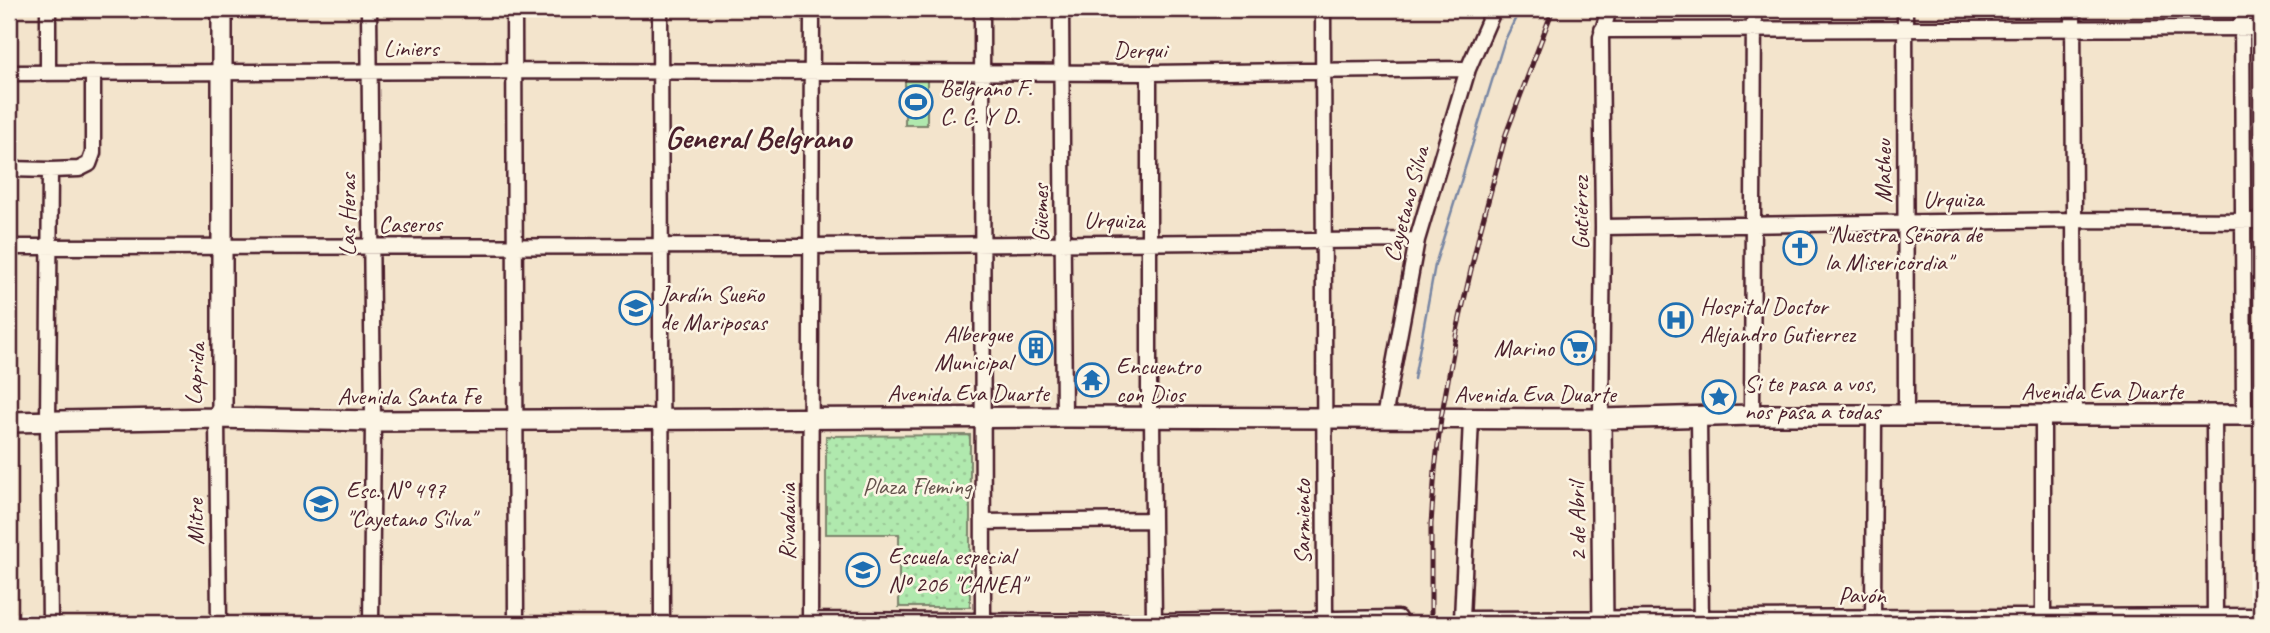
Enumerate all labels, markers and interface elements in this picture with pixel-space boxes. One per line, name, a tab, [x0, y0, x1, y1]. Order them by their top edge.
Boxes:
street label: Liniers	[384, 33, 440, 63]
street label: Derqui	[1114, 35, 1170, 65]
place label: Belgrano F. C. C. Y D.	[940, 73, 1032, 131]
sports icon: Belgrano F. C. C. Y D.	[897, 83, 935, 121]
district label: General Belgrano	[665, 117, 854, 158]
street label: Matheu	[1868, 137, 1898, 203]
street label: Cayetano Silva	[1376, 141, 1436, 265]
street label: Las Heras	[332, 172, 362, 256]
street label: Gutiérrez	[1565, 175, 1595, 250]
street label: Güemes	[1025, 182, 1055, 242]
street label: Urquiza	[1923, 183, 1986, 215]
street label: Urquiza	[1084, 205, 1146, 235]
street label: Caseros	[378, 208, 444, 240]
place label: "Nuestra Señora de la Misericordia"	[1825, 219, 1984, 277]
church icon: "Nuestra Señora de la Misericordia"	[1781, 229, 1819, 267]
place label: Jardín Sueño de Mariposas	[659, 279, 768, 337]
school or university icon: Jardín Sueño de Mariposas	[617, 289, 655, 327]
place label: Hospital Doctor Alejandro Gutierrez	[1700, 291, 1856, 349]
hospital icon: Hospital Doctor Alejandro Gutierrez	[1657, 301, 1695, 339]
place label: Albergue Municipal	[934, 319, 1016, 377]
building icon: Albergue Municipal	[1017, 329, 1055, 367]
supermarket icon: Marino	[1559, 329, 1597, 367]
place label: Marino	[1494, 333, 1556, 363]
street label: Laprida	[178, 340, 212, 406]
place label: Encuentro con Dios	[1116, 351, 1202, 409]
temple icon: Encuentro con Dios	[1073, 361, 1111, 399]
place label: Si te pasa a vos, nos pasa a todas	[1744, 368, 1883, 426]
street label: Avenida Eva Duarte	[2021, 376, 2185, 406]
street label: Avenida Eva Duarte	[887, 378, 1051, 408]
place icon: Si te pasa a vos, nos pasa a todas	[1700, 378, 1738, 416]
street label: Avenida Eva Duarte	[1454, 379, 1618, 409]
street label: Avenida Santa Fe	[337, 381, 483, 411]
park label: Plaza Fleming	[862, 471, 973, 501]
place label: Esc. N° 497 "Cayetano Silva"	[346, 475, 481, 533]
street label: Sarmiento	[1287, 478, 1317, 564]
street label: 2 de Abril	[1561, 478, 1593, 562]
street label: Rivadavia	[772, 482, 802, 560]
school or university icon: Esc. N° 497 "Cayetano Silva"	[302, 485, 340, 523]
street label: Mitre	[180, 496, 210, 545]
place label: Escuela especial Nº 206 "CANEA"	[888, 541, 1031, 599]
school or university icon: Escuela especial Nº 206 "CANEA"	[844, 551, 882, 589]
street label: Pavón	[1838, 580, 1887, 610]

